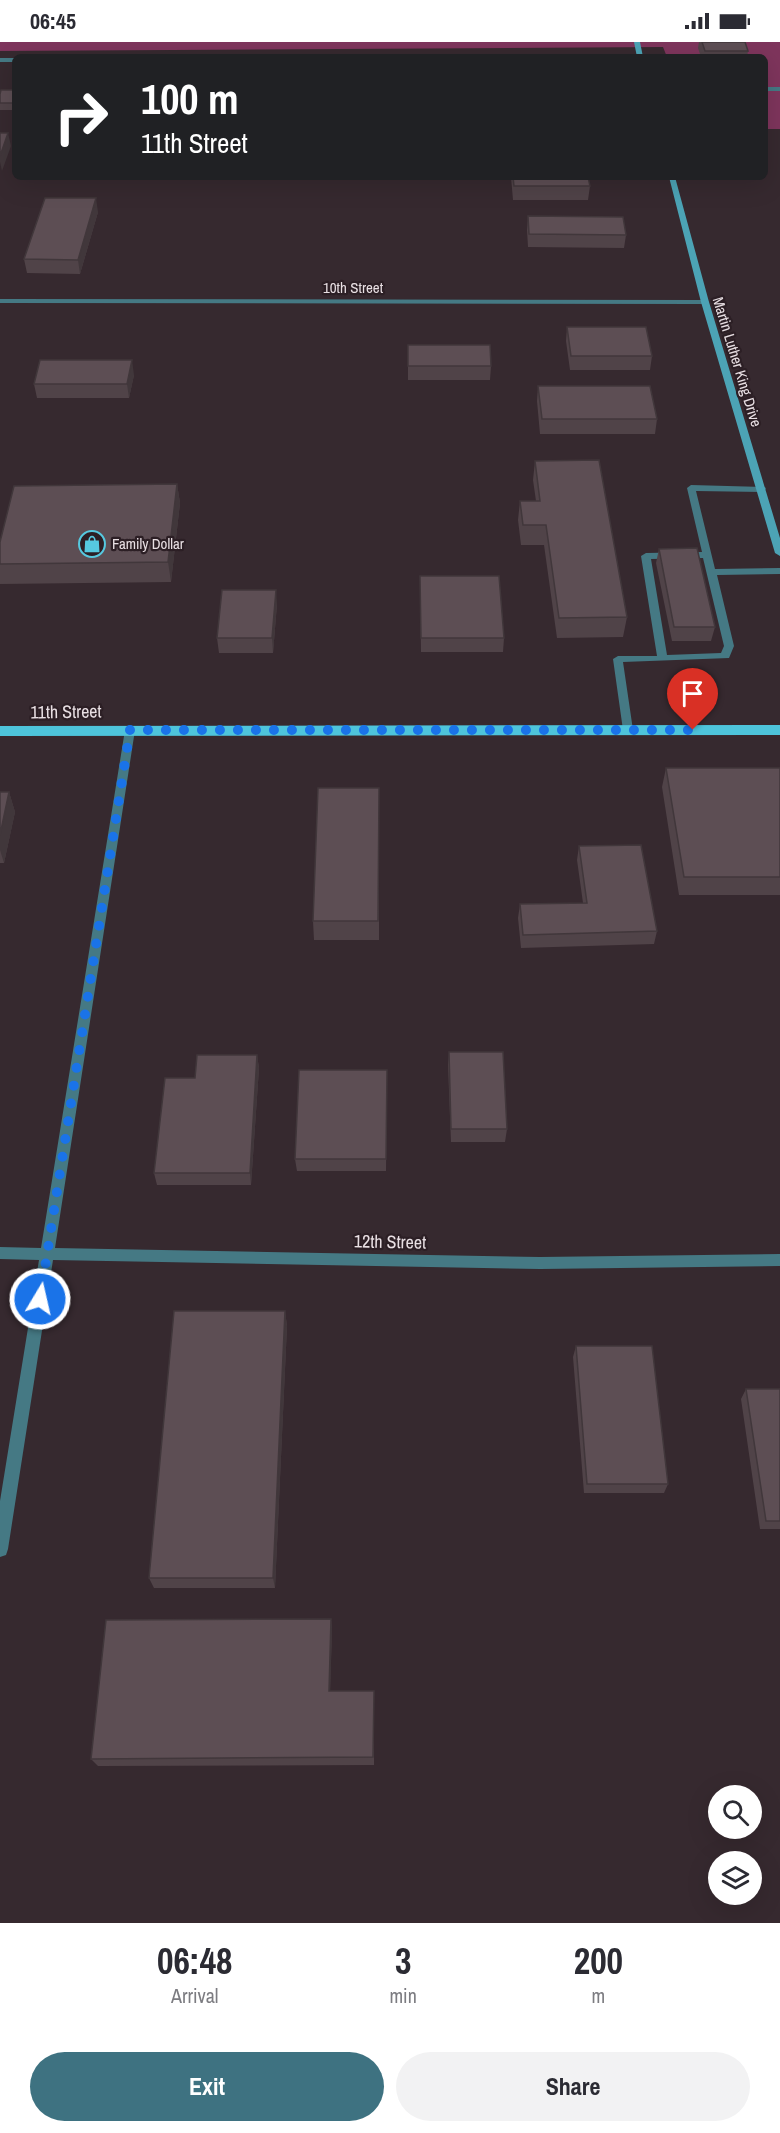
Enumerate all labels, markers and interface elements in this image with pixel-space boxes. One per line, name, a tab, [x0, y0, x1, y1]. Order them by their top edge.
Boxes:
text: 06:45	[30, 6, 76, 36]
text: 100 m	[141, 71, 239, 127]
icon: right	[42, 78, 120, 156]
text: 11th Street	[141, 125, 248, 161]
street label: 10th Street	[323, 277, 384, 298]
street label: Martin Luther King Drive	[708, 294, 767, 429]
shop icon: Family Dollar	[77, 529, 107, 559]
place label: Family Dollar	[112, 533, 184, 554]
pin	[667, 668, 718, 730]
icon: arrive	[676, 677, 709, 710]
street label: 11th Street	[30, 698, 102, 725]
street label: 12th Street	[354, 1228, 426, 1255]
position arrow	[8, 1267, 72, 1331]
map controls	[708, 1785, 762, 1905]
button: search	[708, 1785, 762, 1839]
button: layers	[708, 1851, 762, 1905]
text: 06:48	[157, 1937, 232, 1985]
text: 3	[395, 1937, 411, 1985]
text: 200	[574, 1937, 623, 1985]
text: Arrival	[171, 1982, 218, 2009]
text: min	[389, 1982, 417, 2009]
text: m	[592, 1982, 605, 2009]
button: Exit	[30, 2052, 384, 2121]
button: Share	[396, 2052, 750, 2121]

